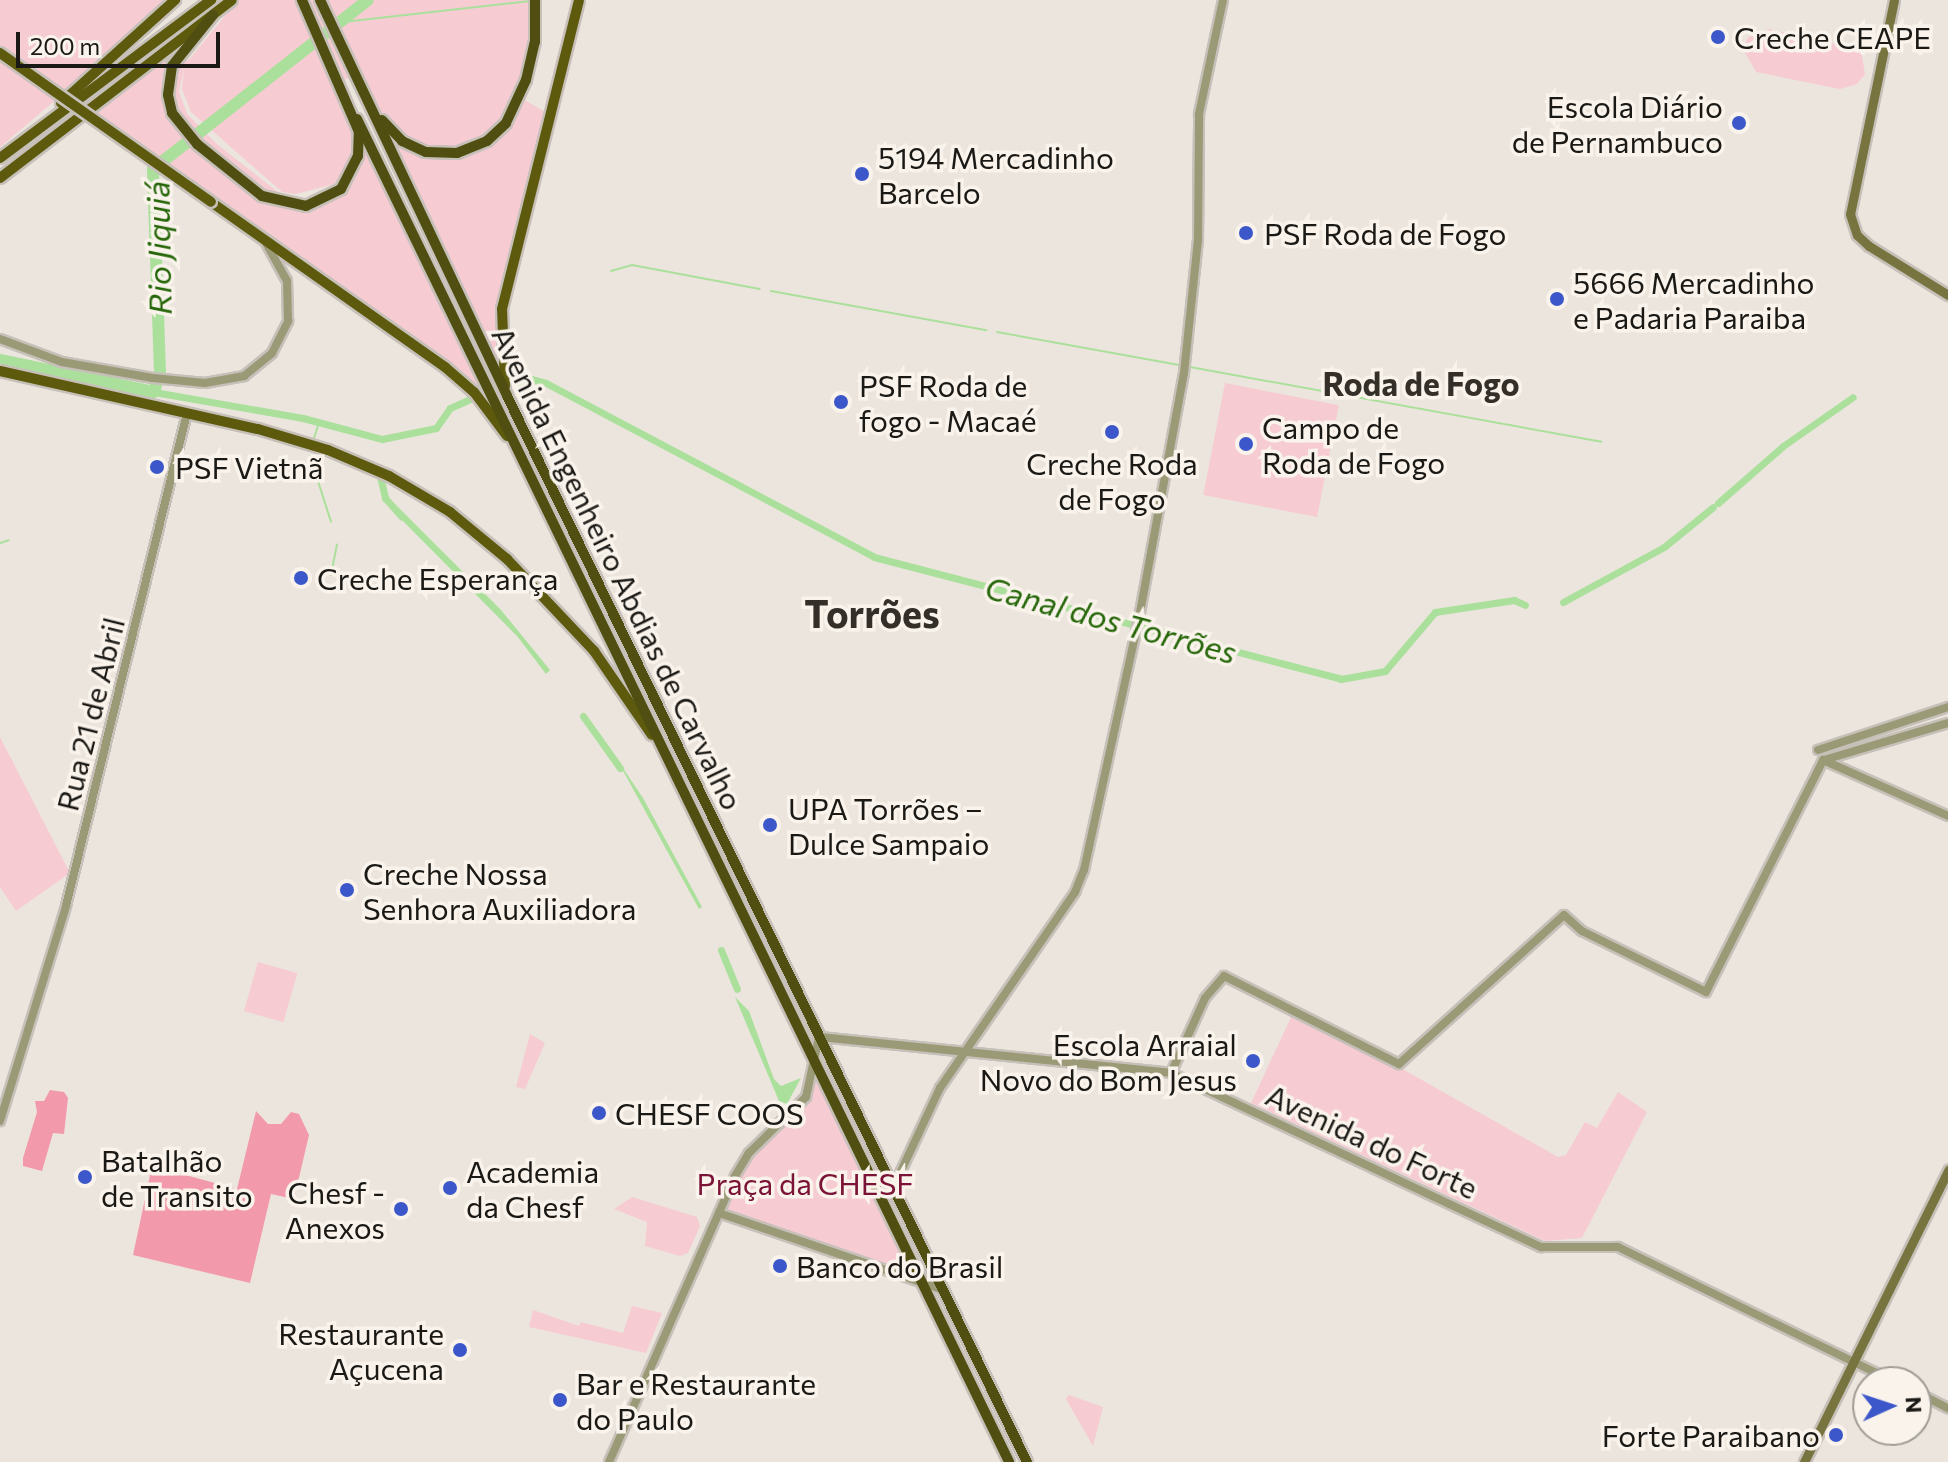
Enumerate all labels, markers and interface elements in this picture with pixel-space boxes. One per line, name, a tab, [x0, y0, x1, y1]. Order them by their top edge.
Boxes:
scale bar	[20, 16, 224, 66]
place label: Creche CEAPE	[1734, 19, 1931, 55]
marker: Creche CEAPE	[1709, 28, 1727, 46]
text: 200 m	[30, 31, 100, 60]
place label: Escola Diário de Pernambuco	[1512, 88, 1723, 158]
marker: Escola Diário de Pernambuco	[1730, 114, 1748, 132]
place label: 5194 Mercadinho Barcelo	[878, 139, 1114, 210]
marker: 5194 Mercadinho Barcelo	[853, 165, 871, 183]
water label: Rio Jiquiá	[138, 181, 178, 315]
place label: PSF Roda de Fogo	[1264, 215, 1506, 251]
marker: PSF Roda de Fogo	[1235, 222, 1257, 244]
place label: 5666 Mercadinho e Padaria Paraiba	[1573, 264, 1814, 334]
marker: 5666 Mercadinho e Padaria Paraiba	[1548, 290, 1566, 308]
street label: Avenida Engenheiro Abdias de Carvalho	[485, 321, 751, 815]
district label: Roda de Fogo	[1322, 364, 1520, 402]
place label: PSF Roda de fogo - Macaé	[859, 367, 1037, 438]
marker: PSF Roda de fogo - Macaé	[830, 391, 852, 413]
place label: Campo de Roda de Fogo	[1262, 409, 1445, 480]
marker: Creche Roda de Fogo	[1103, 423, 1121, 441]
marker: Campo de Roda de Fogo	[1237, 435, 1255, 453]
place label: Creche Roda de Fogo	[1026, 445, 1198, 516]
place label: PSF Vietnã	[175, 449, 323, 485]
marker: PSF Vietnã	[146, 456, 168, 478]
place label: Creche Esperança	[317, 560, 558, 596]
water label: Canal dos Torrões	[981, 567, 1241, 671]
marker: Creche Esperança	[292, 569, 310, 587]
district label: Torrões	[804, 590, 940, 636]
street label: Rua 21 de Abril	[49, 614, 131, 814]
place label: UPA Torrões – Dulce Sampaio	[788, 790, 989, 860]
marker: UPA Torrões – Dulce Sampaio	[759, 814, 781, 836]
place label: Creche Nossa Senhora Auxiliadora	[363, 855, 636, 926]
marker: Creche Nossa Senhora Auxiliadora	[338, 881, 356, 899]
place label: Escola Arraial Novo do Bom Jesus	[980, 1026, 1237, 1096]
marker: Escola Arraial Novo do Bom Jesus	[1244, 1052, 1262, 1070]
street label: Avenida do Forte	[1261, 1076, 1483, 1206]
place label: CHESF COOS	[615, 1095, 804, 1131]
marker: CHESF COOS	[590, 1104, 608, 1122]
place label: Batalhão de Transito	[101, 1142, 253, 1212]
place label: Academia da Chesf	[466, 1153, 599, 1224]
park label: Praça da CHESF	[697, 1165, 913, 1201]
marker: Batalhão de Transito	[76, 1168, 94, 1186]
place label: Chesf - Anexos	[285, 1174, 385, 1244]
marker: Academia da Chesf	[441, 1179, 459, 1197]
marker: Chesf - Anexos	[392, 1200, 410, 1218]
place label: Banco do Brasil	[796, 1248, 1003, 1284]
marker: Banco do Brasil	[771, 1257, 789, 1275]
place label: Restaurante Açucena	[278, 1315, 444, 1386]
marker: Restaurante Açucena	[451, 1341, 469, 1359]
place label: Bar e Restaurante do Paulo	[576, 1365, 816, 1436]
north arrow	[1852, 1366, 1932, 1446]
marker: Bar e Restaurante do Paulo	[551, 1391, 569, 1409]
text: N	[1901, 1396, 1928, 1414]
place label: Forte Paraibano	[1602, 1417, 1820, 1453]
marker: Forte Paraibano	[1827, 1426, 1845, 1444]

